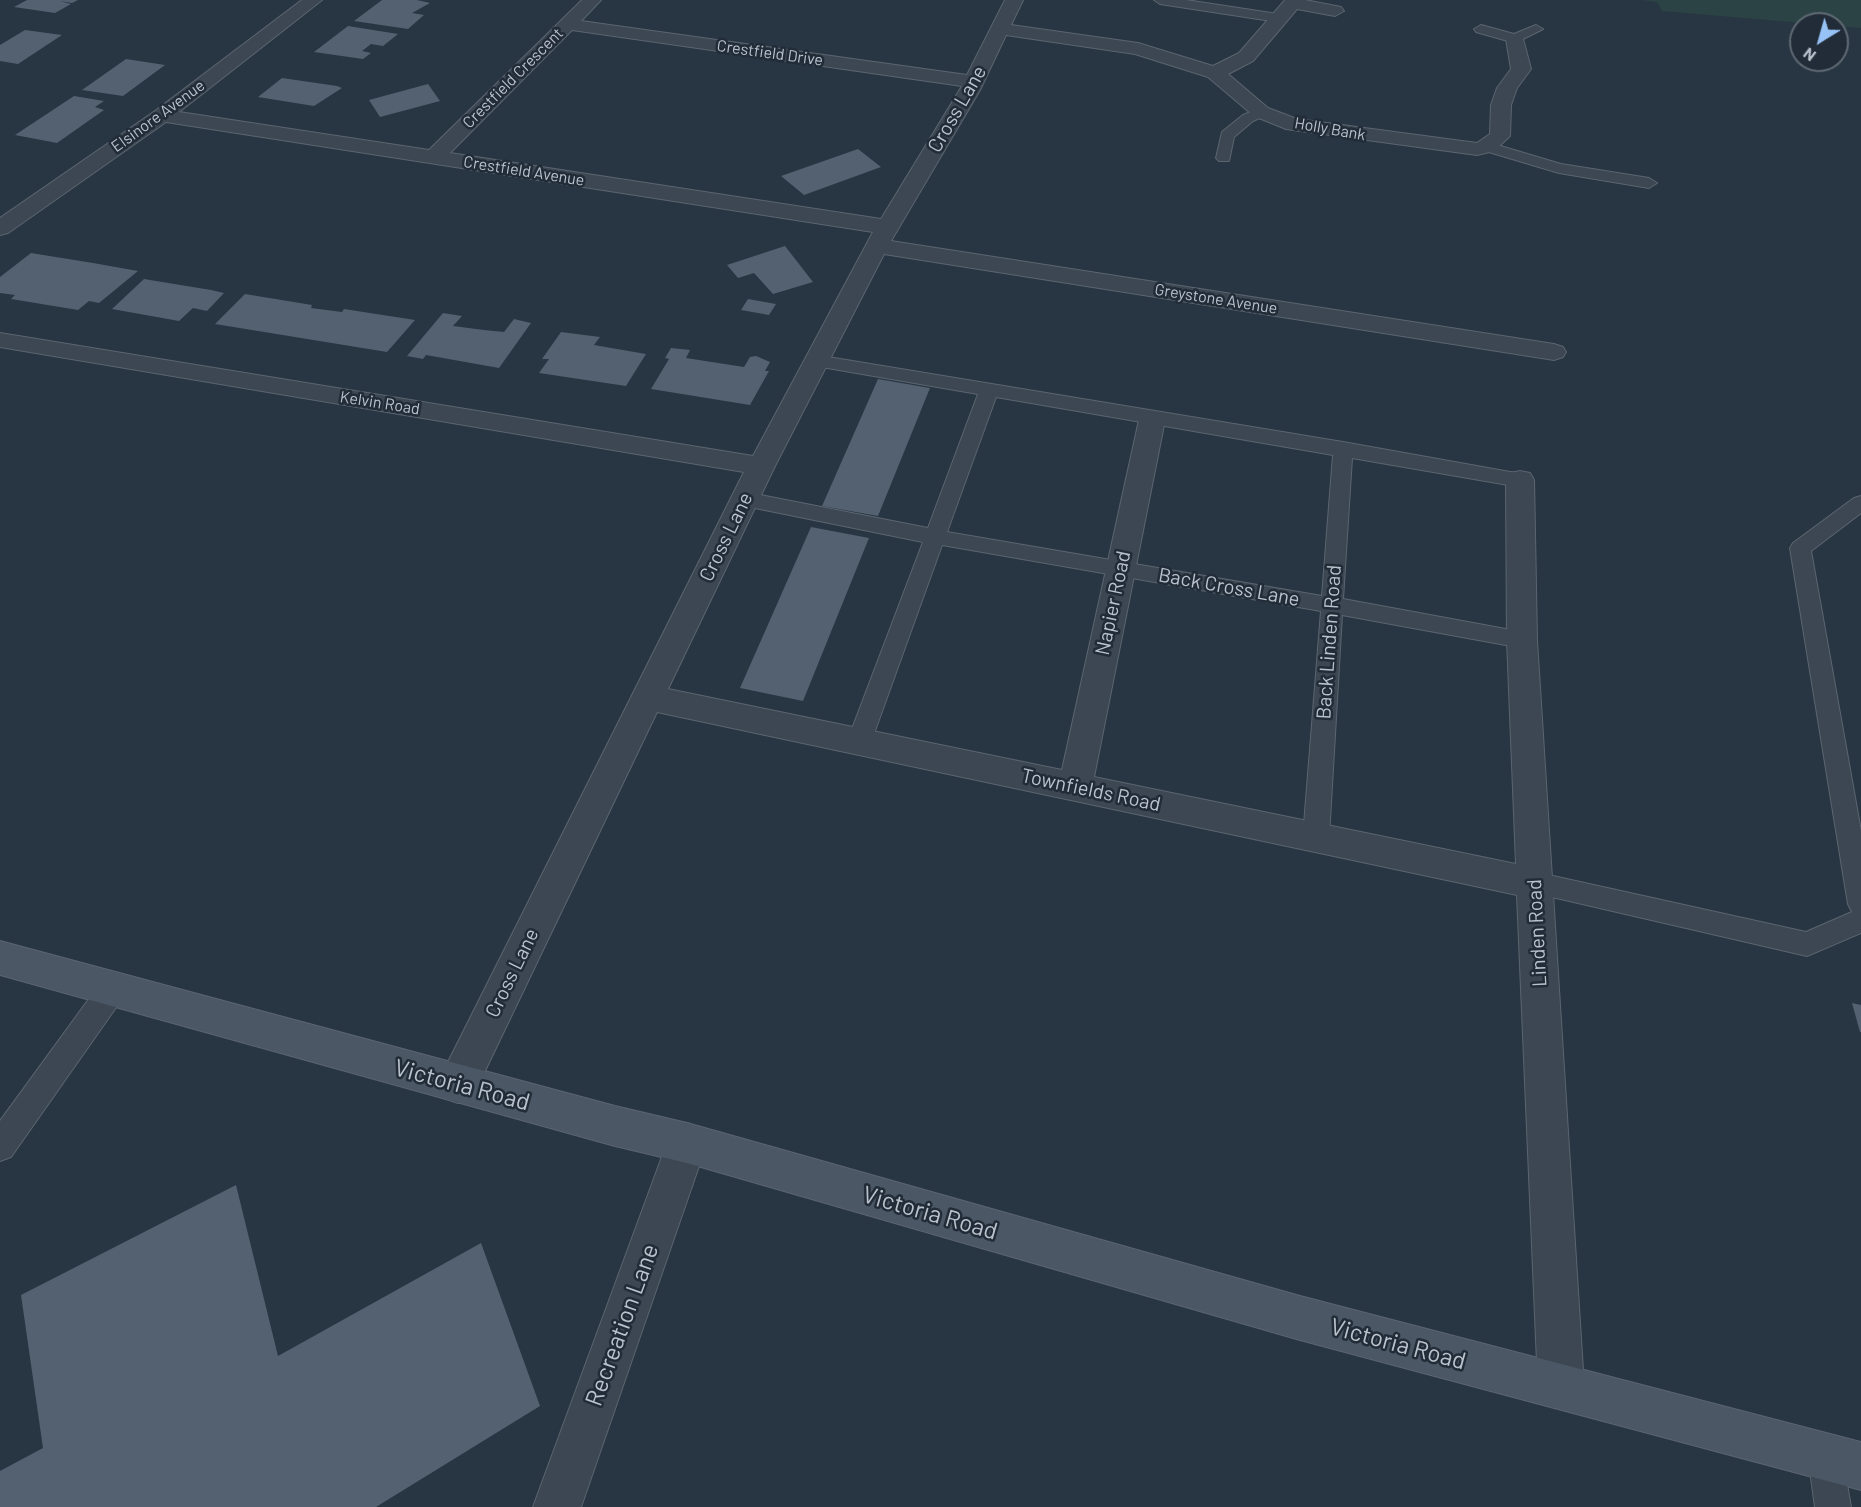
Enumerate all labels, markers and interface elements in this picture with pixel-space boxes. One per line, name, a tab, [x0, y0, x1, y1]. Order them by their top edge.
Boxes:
north arrow	[1789, 12, 1849, 72]
street label: Crestfield Crescent	[459, 24, 567, 132]
street label: Crestfield Drive	[716, 36, 824, 70]
text: N	[1799, 44, 1819, 66]
street label: Cross Lane	[923, 61, 991, 157]
street label: Elsinore Avenue	[108, 76, 208, 156]
street label: Holly Bank	[1293, 113, 1367, 145]
street label: Crestfield Avenue	[462, 152, 586, 190]
street label: Greystone Avenue	[1153, 280, 1279, 318]
street label: Kelvin Road	[339, 387, 421, 419]
street label: Cross Lane	[694, 489, 758, 585]
street label: Napier Road	[1090, 549, 1136, 657]
street label: Back Cross Lane	[1156, 563, 1302, 611]
street label: Back Linden Road	[1312, 564, 1346, 720]
street label: Townfields Road	[1019, 764, 1163, 816]
street label: Linden Road	[1522, 879, 1552, 987]
street label: Cross Lane	[480, 925, 544, 1021]
street label: Victoria Road	[391, 1053, 533, 1117]
street label: Victoria Road	[859, 1180, 1001, 1246]
street label: Recreation Lane	[579, 1240, 665, 1410]
street label: Victoria Road	[1327, 1312, 1469, 1376]

